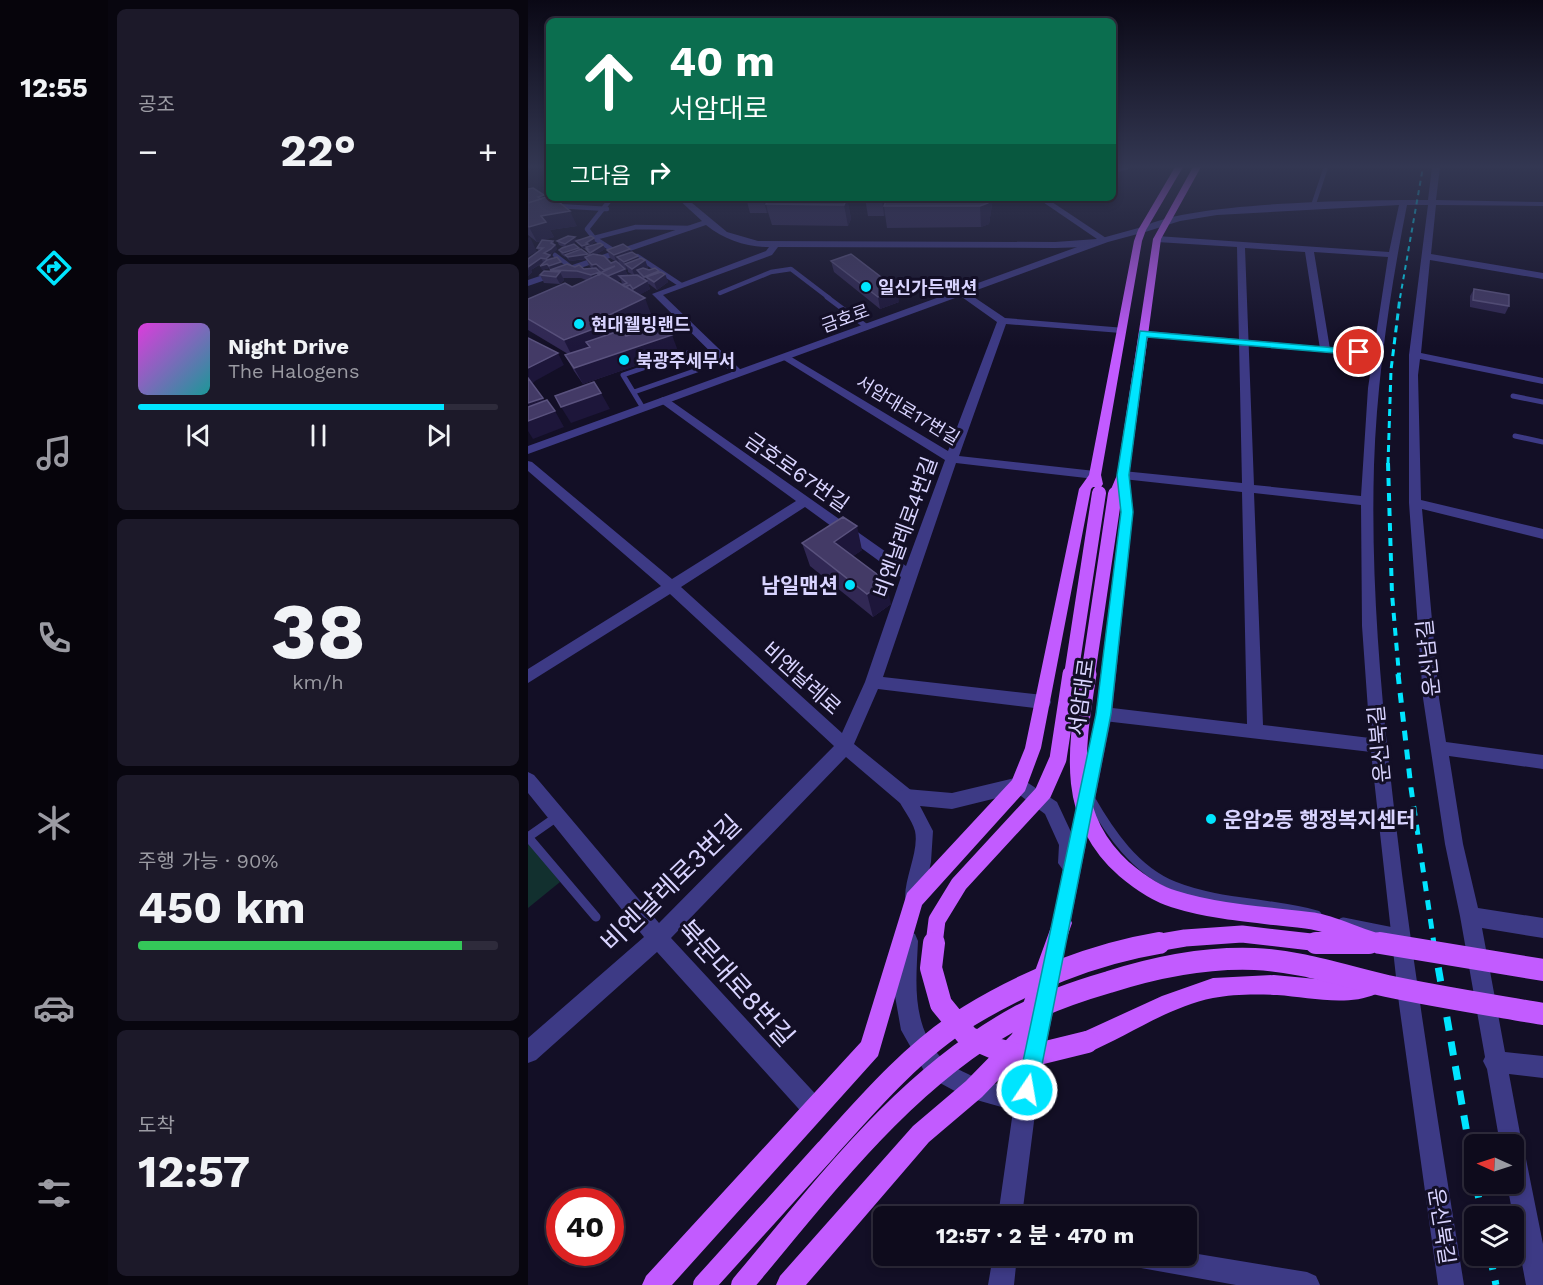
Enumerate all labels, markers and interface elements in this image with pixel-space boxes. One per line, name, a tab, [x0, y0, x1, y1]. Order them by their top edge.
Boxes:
text: 40 m	[669, 37, 775, 86]
icon: ahead	[570, 42, 648, 120]
text: 12:55	[20, 72, 88, 104]
text: 공조	[138, 92, 175, 116]
text: 서암대로	[669, 93, 768, 125]
text: 22°	[280, 124, 356, 177]
text: −	[138, 132, 158, 171]
text: +	[478, 132, 498, 171]
icon: right	[643, 156, 676, 189]
text: 그다음	[570, 163, 631, 188]
icon: directions	[33, 247, 75, 289]
place label: 일신가든맨션	[878, 277, 977, 298]
marker: 일신가든맨션	[859, 280, 873, 294]
street label: 금호로	[818, 300, 872, 336]
place label: 현대웰빙랜드	[591, 314, 690, 335]
marker: 현대웰빙랜드	[572, 317, 586, 331]
pin	[1333, 326, 1384, 377]
text: Night Drive	[228, 334, 349, 359]
icon: arrive	[1342, 335, 1375, 368]
place label: 북광주세무서	[636, 350, 735, 371]
marker: 북광주세무서	[617, 353, 631, 367]
text: The Halogens	[228, 359, 360, 383]
street label: 서암대로17번길	[853, 371, 963, 449]
icon: previous	[182, 419, 215, 452]
icon: pause	[302, 419, 335, 452]
icon: next	[422, 419, 455, 452]
street label: 금호로67번길	[740, 427, 854, 517]
icon: music	[33, 432, 75, 474]
street label: 비엔날레로4번길	[868, 453, 942, 601]
place label: 남일맨션	[761, 573, 838, 598]
marker: 남일맨션	[843, 578, 857, 592]
text: 38	[270, 585, 366, 677]
icon: phone	[33, 617, 75, 659]
street label: 운신남길	[1412, 618, 1444, 698]
street label: 비엔날레로	[758, 636, 846, 720]
street label: 서암대로	[1063, 657, 1099, 737]
text: km/h	[292, 670, 344, 694]
street label: 운신북길	[1363, 704, 1395, 784]
icon: climate	[33, 802, 75, 844]
place label: 운암2동 행정복지센터	[1223, 807, 1415, 832]
street label: 비엔날레로3번길	[595, 809, 747, 957]
marker: 운암2동 행정복지센터	[1204, 812, 1218, 826]
text: 주행 가능 · 90%	[138, 849, 278, 873]
text: 450 km	[138, 881, 306, 934]
street label: 북문대로8번길	[671, 914, 801, 1052]
icon: car	[33, 987, 75, 1029]
position arrow	[995, 1058, 1059, 1122]
text: 도착	[138, 1113, 175, 1137]
north arrow	[1464, 1134, 1524, 1194]
map controls	[1464, 1134, 1524, 1266]
text: 12:57	[138, 1145, 250, 1198]
icon: filters	[33, 1172, 75, 1214]
street label: 운신북길	[1424, 1186, 1460, 1266]
speed limit sign: 40	[546, 1188, 624, 1266]
button: layers	[1464, 1206, 1524, 1266]
text: 12:57 · 2 분 · 470 m	[936, 1223, 1134, 1248]

